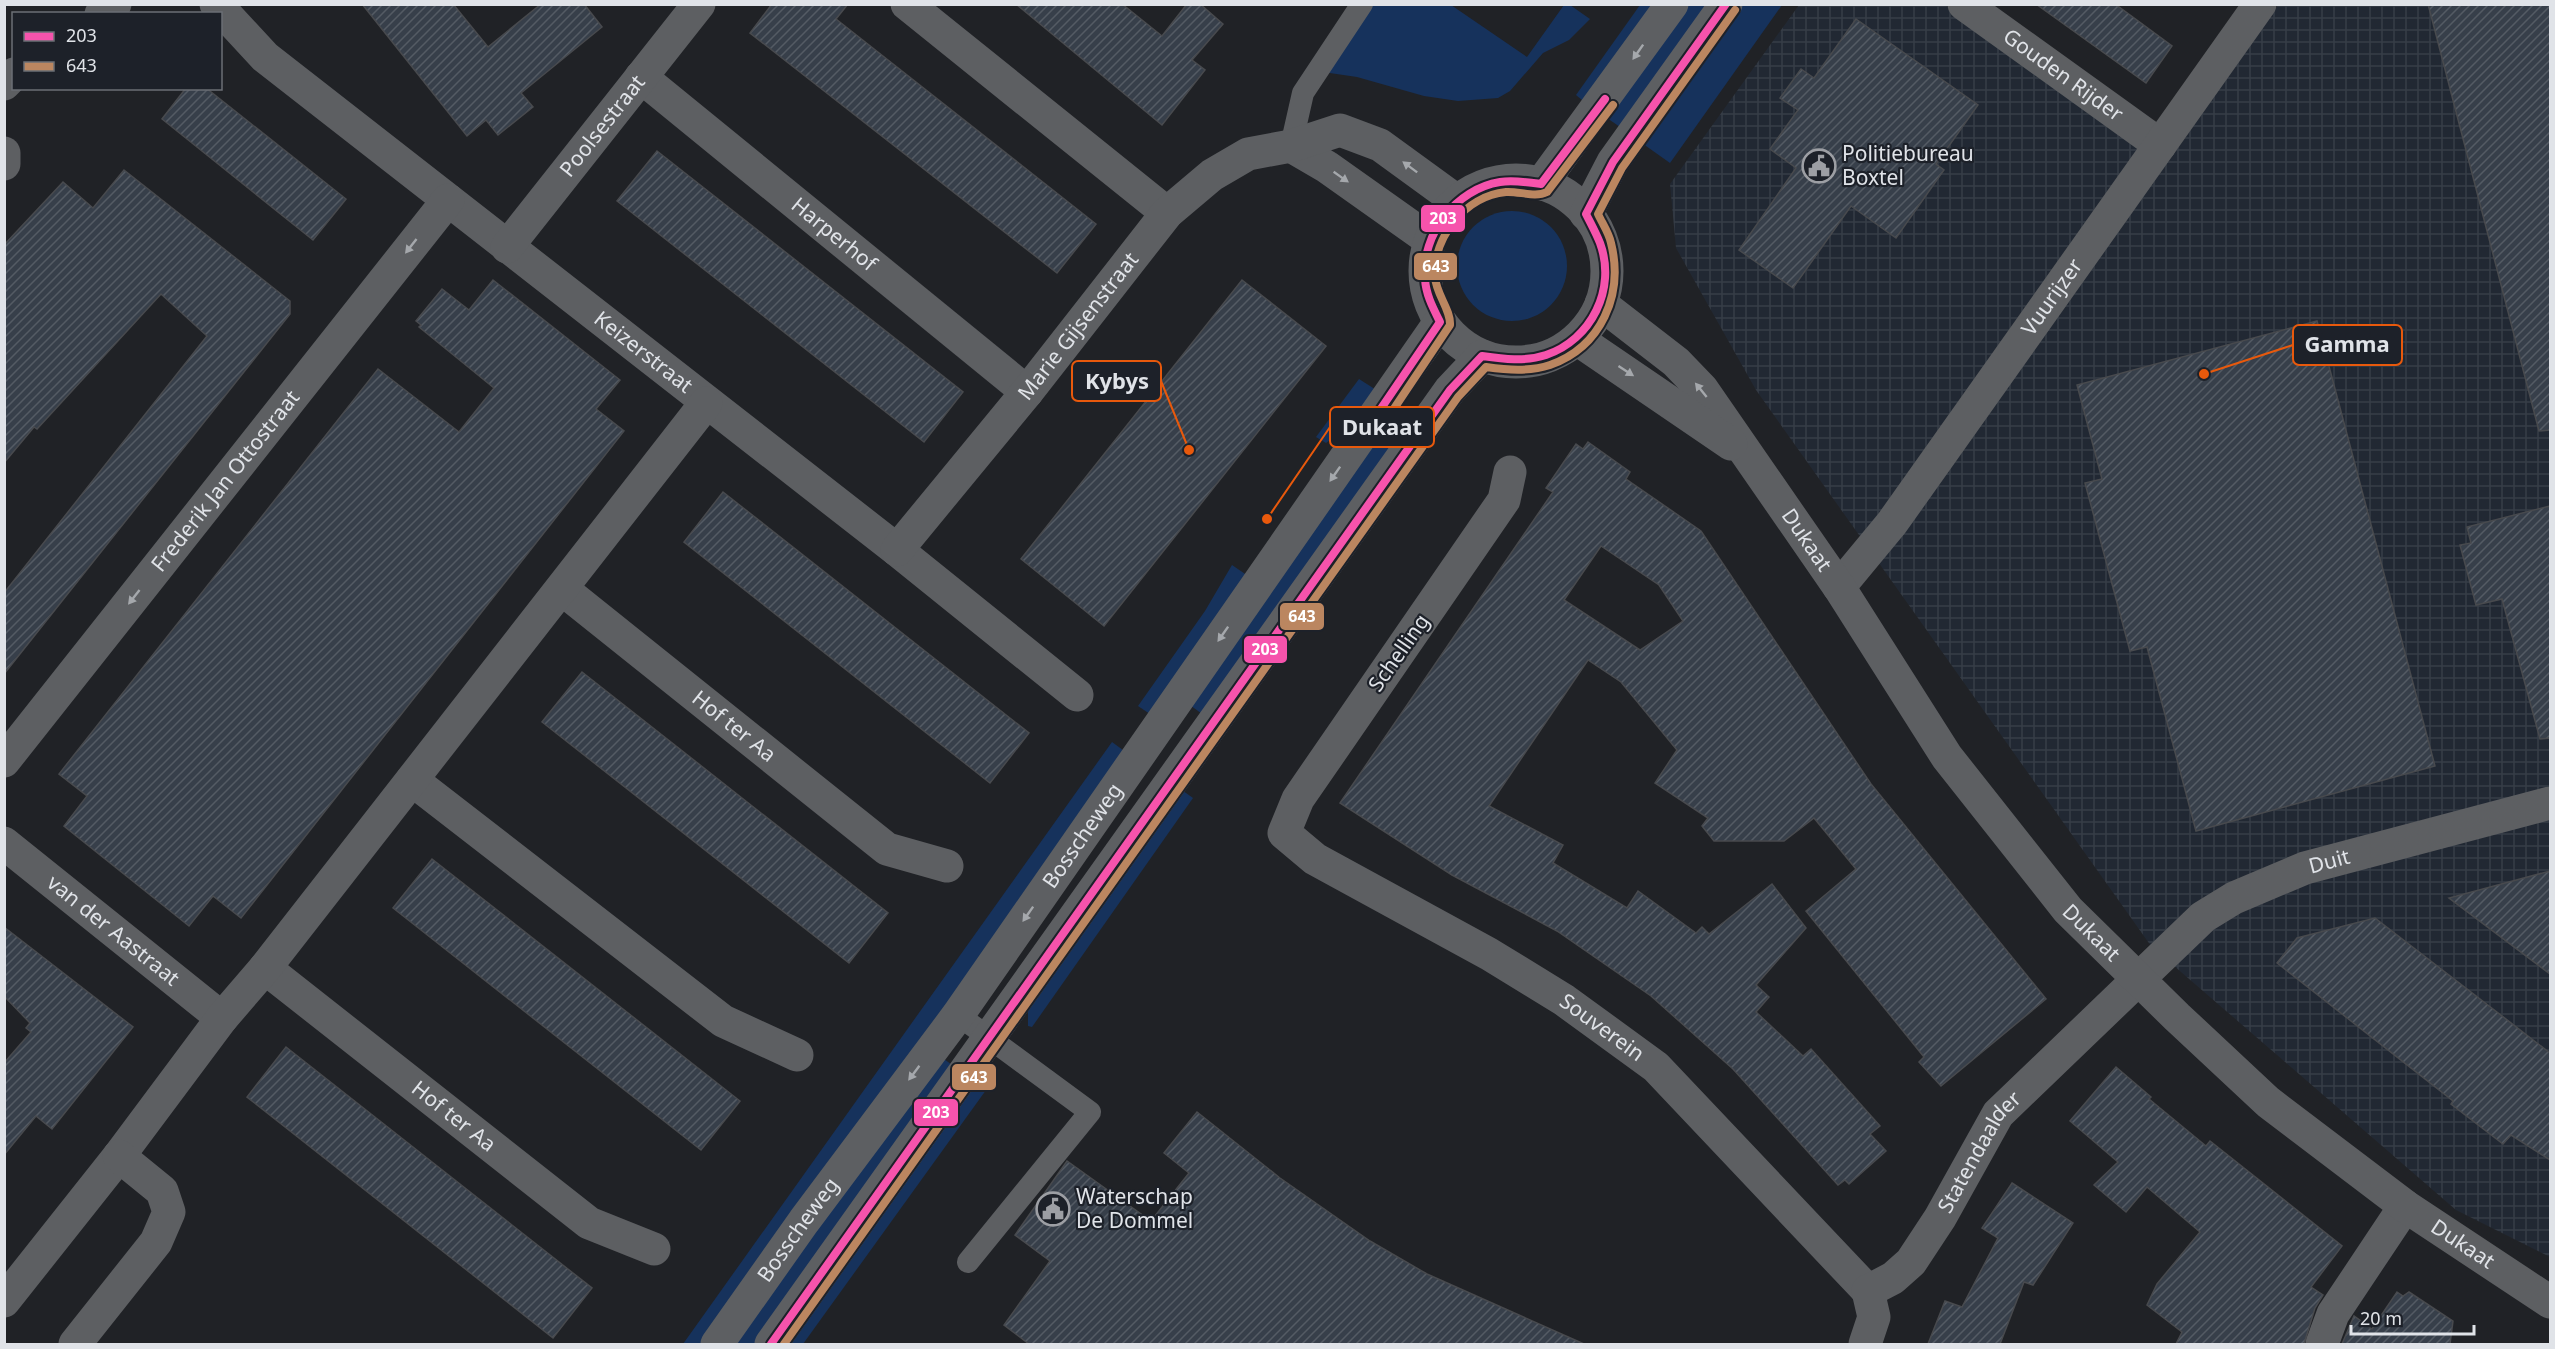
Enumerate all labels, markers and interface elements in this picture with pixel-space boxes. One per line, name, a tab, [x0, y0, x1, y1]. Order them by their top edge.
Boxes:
legend	[12, 12, 222, 90]
street label: Gouden Rijder	[1998, 22, 2130, 127]
text: 203	[66, 23, 97, 47]
one-way arrow	[1632, 44, 1644, 60]
text: 643	[66, 53, 97, 77]
street label: Poolsestraat	[553, 68, 651, 182]
place label: Politiebureau Boxtel	[1842, 139, 1974, 191]
public building icon: Politiebureau Boxtel	[1801, 148, 1837, 184]
one-way arrow	[1402, 161, 1418, 173]
one-way arrow	[1333, 171, 1349, 182]
street label: Harperhof	[786, 190, 884, 278]
line badge: 203	[1420, 204, 1466, 233]
text: 203	[1429, 207, 1457, 229]
one-way arrow	[405, 238, 418, 254]
street label: Marie Gijsenstraat	[1011, 246, 1144, 405]
line badge: 643	[1413, 252, 1458, 281]
street label: Vuurijzer	[2014, 252, 2088, 341]
text: 643	[1422, 255, 1450, 277]
street label: Keizerstraat	[589, 304, 699, 399]
callout: Gamma	[2293, 325, 2402, 365]
text: Gamma	[2304, 328, 2390, 358]
callout: Kybys	[1072, 361, 1161, 401]
text: Kybys	[1085, 365, 1149, 395]
one-way arrow	[1617, 366, 1634, 377]
one-way arrow	[1695, 382, 1708, 398]
street label: Frederik Jan Ottostraat	[144, 384, 305, 577]
callout: Dukaat	[1330, 407, 1434, 447]
text: Dukaat	[1342, 411, 1422, 441]
one-way arrow	[1330, 466, 1341, 482]
street label: Dukaat	[1776, 502, 1839, 577]
one-way arrow	[128, 589, 141, 605]
line badge: 643	[1279, 602, 1325, 631]
text: 643	[1288, 605, 1316, 627]
street label: Schelling	[1361, 608, 1435, 697]
one-way arrow	[1217, 625, 1229, 641]
line badge: 203	[1243, 635, 1288, 664]
text: 203	[1251, 638, 1279, 660]
street label: Hof ter Aa	[687, 684, 782, 768]
street label: Bosscheweg	[1035, 777, 1128, 894]
street label: Duit	[2305, 842, 2353, 879]
street label: van der Aastraat	[42, 868, 186, 992]
street label: Dukaat	[2057, 897, 2127, 967]
one-way arrow	[1023, 906, 1034, 922]
street label: Souverein	[1554, 987, 1650, 1067]
line badge: 643	[951, 1063, 997, 1091]
one-way arrow	[909, 1065, 921, 1080]
text: 643	[960, 1066, 988, 1088]
street label: Hof ter Aa	[406, 1074, 502, 1158]
street label: Statendaalder	[1931, 1084, 2027, 1218]
line badge: 203	[913, 1098, 959, 1127]
text: 203	[922, 1101, 950, 1123]
street label: Bosscheweg	[750, 1172, 845, 1287]
place label: Waterschap De Dommel	[1076, 1182, 1193, 1234]
public building icon: Waterschap De Dommel	[1035, 1191, 1071, 1227]
street label: Dukaat	[2426, 1212, 2501, 1275]
scale bar	[2351, 1298, 2474, 1336]
text: 20 m	[2360, 1306, 2402, 1330]

